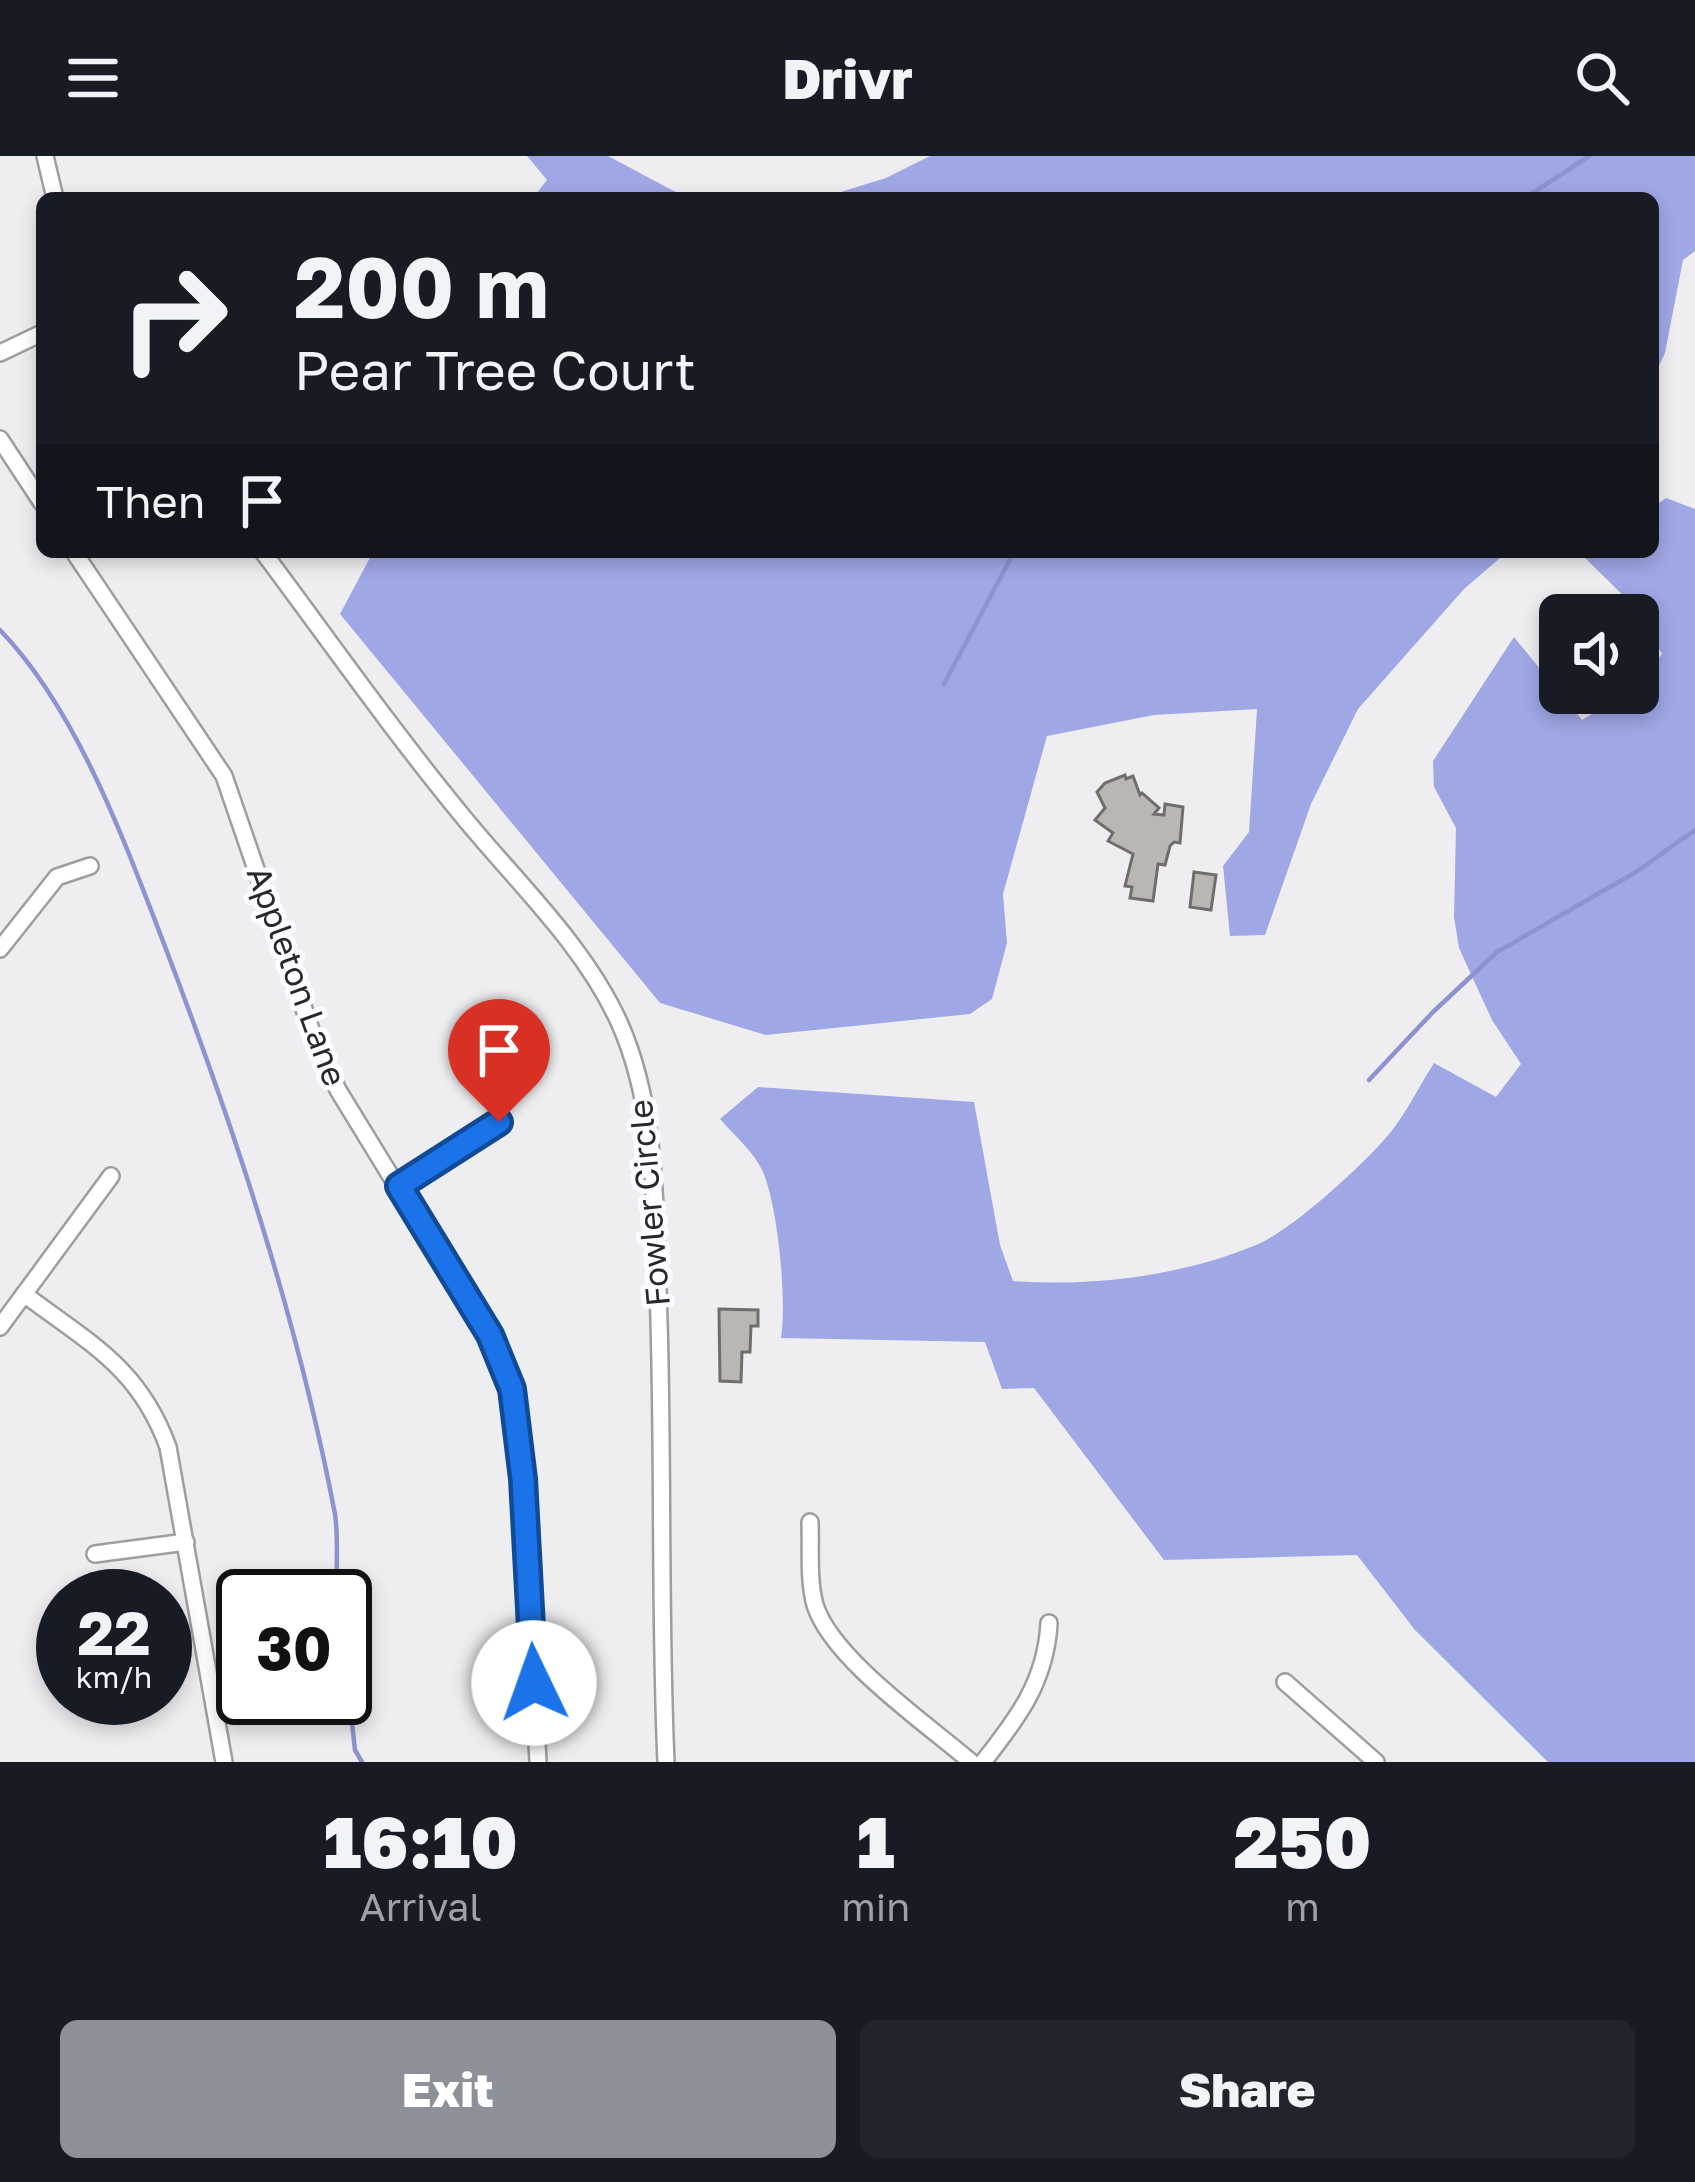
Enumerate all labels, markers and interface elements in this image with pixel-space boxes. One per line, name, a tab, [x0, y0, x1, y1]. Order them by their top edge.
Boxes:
icon: menu	[60, 45, 126, 111]
icon: search	[1569, 45, 1635, 111]
text: Drivr	[782, 46, 913, 111]
text: 200 m	[294, 236, 549, 336]
icon: right	[96, 240, 252, 396]
text: Pear Tree Court	[294, 337, 696, 402]
icon: arrive	[229, 468, 295, 534]
text: Then	[96, 474, 205, 528]
map controls	[1539, 594, 1659, 714]
button: sound	[1539, 594, 1659, 714]
street label: Appleton Lane	[240, 861, 355, 1091]
pin	[448, 999, 550, 1122]
icon: arrive	[466, 1017, 532, 1083]
street label: Fowler Circle	[620, 1098, 677, 1308]
speed limit sign: 30	[216, 1569, 372, 1725]
text: 22	[77, 1596, 151, 1668]
position arrow	[471, 1620, 597, 1746]
text: km/h	[76, 1659, 152, 1695]
text: 16:10	[324, 1797, 518, 1884]
text: 1	[857, 1797, 895, 1884]
text: 250	[1234, 1797, 1371, 1884]
text: Arrival	[360, 1883, 482, 1930]
text: min	[841, 1883, 910, 1930]
text: m	[1285, 1883, 1320, 1930]
button: Exit	[60, 2020, 836, 2158]
button: Share	[860, 2020, 1635, 2158]

